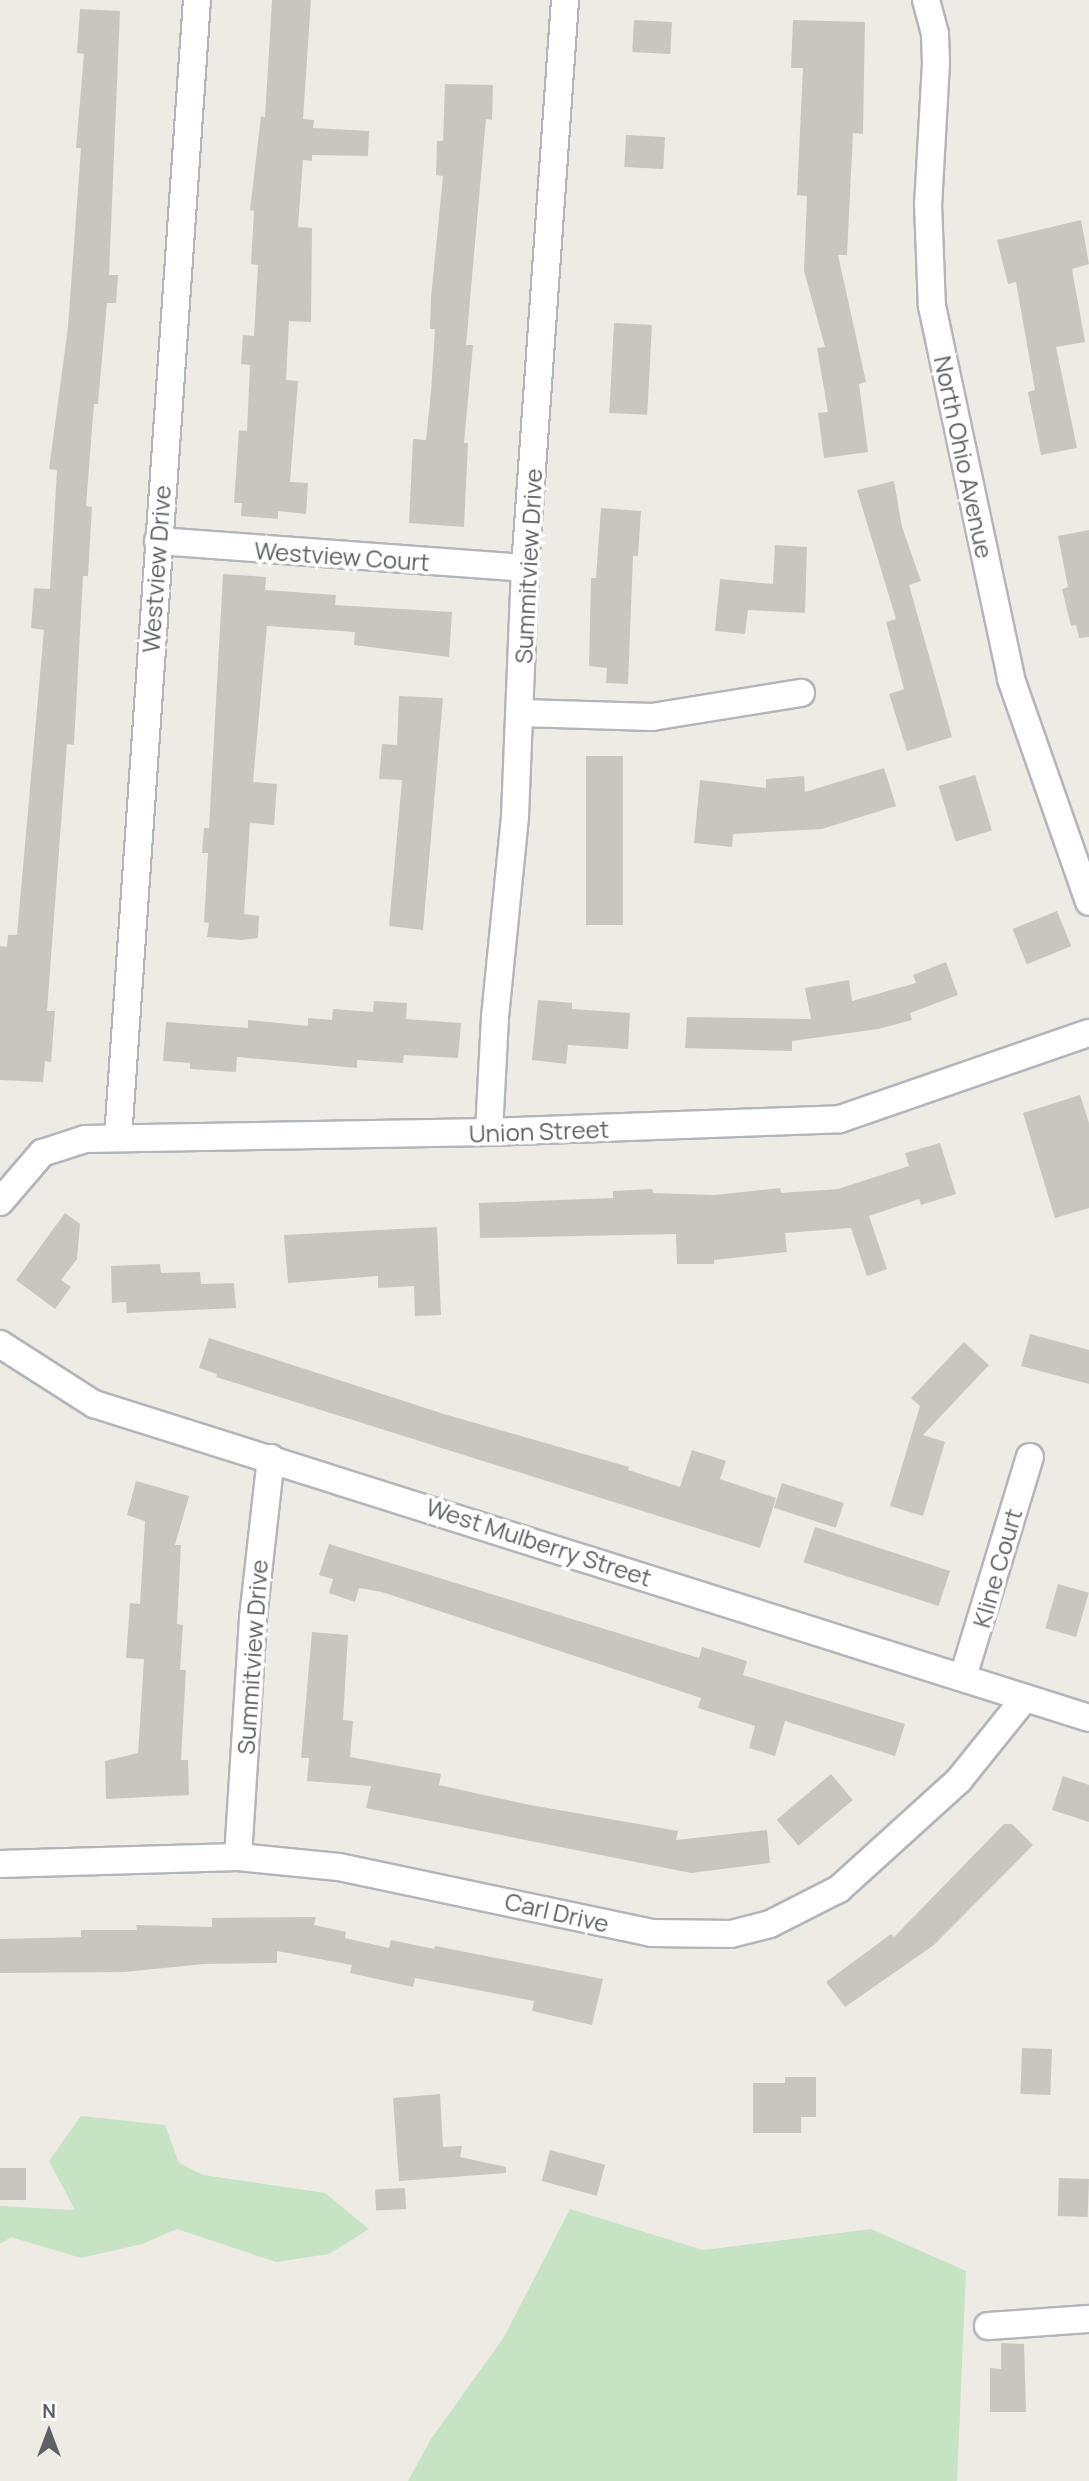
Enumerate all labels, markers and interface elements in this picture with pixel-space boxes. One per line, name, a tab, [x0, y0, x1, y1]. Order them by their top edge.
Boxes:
street label: North Ohio Avenue	[928, 353, 1000, 561]
street label: Summitview Drive	[509, 468, 547, 664]
street label: Westview Drive	[136, 484, 176, 654]
street label: Westview Court	[253, 536, 431, 576]
street label: Union Street	[468, 1114, 610, 1148]
street label: West Mulberry Street	[423, 1492, 655, 1592]
street label: Kline Court	[966, 1505, 1028, 1631]
street label: Summitview Drive	[231, 1558, 273, 1756]
street label: Carl Drive	[502, 1886, 612, 1938]
north arrow	[14, 2397, 84, 2467]
text: N	[42, 2398, 56, 2424]

